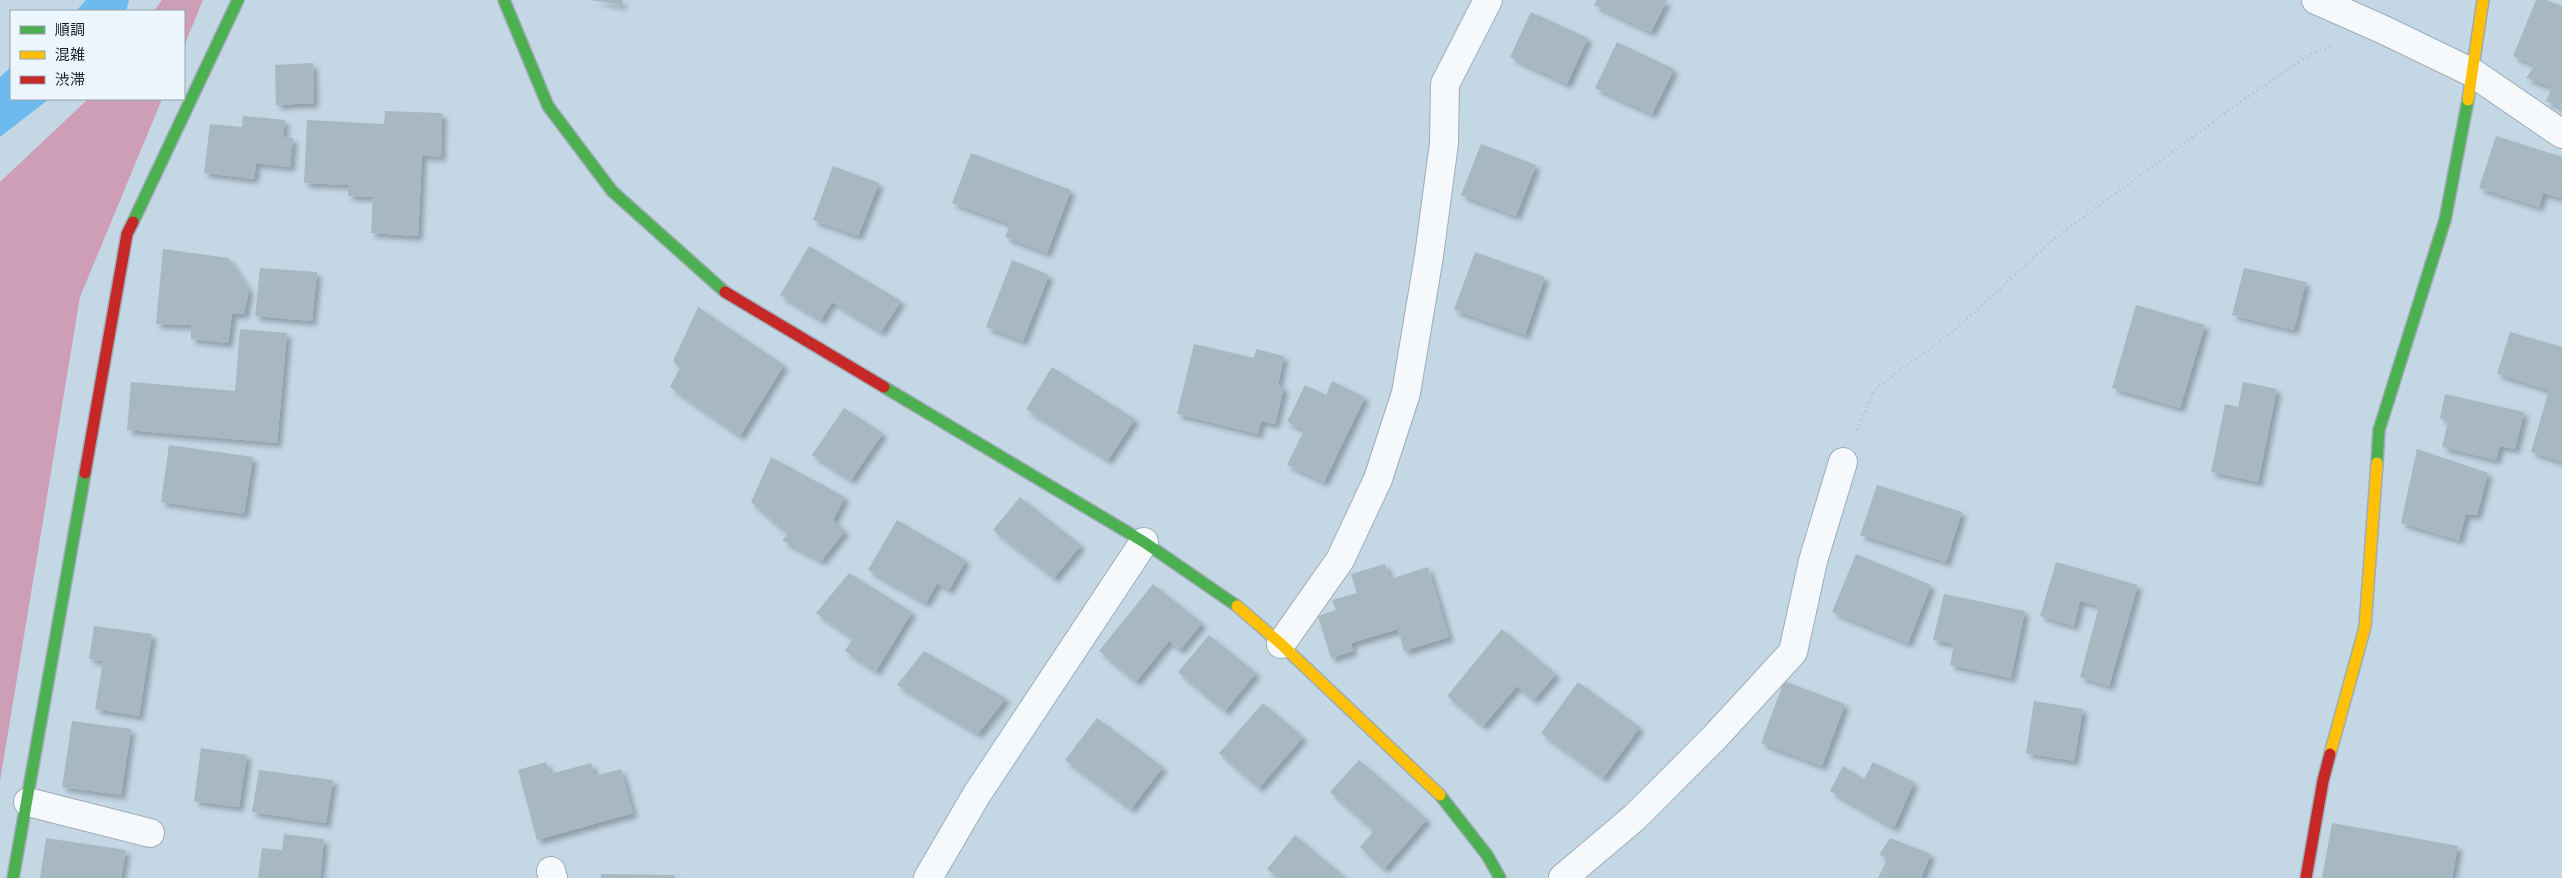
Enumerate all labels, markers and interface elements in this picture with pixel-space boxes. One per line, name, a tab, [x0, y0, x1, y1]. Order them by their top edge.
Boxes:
legend	[10, 10, 185, 100]
text: 順調	[55, 20, 85, 39]
text: 混雑	[55, 45, 85, 64]
text: 渋滞	[55, 70, 85, 89]

